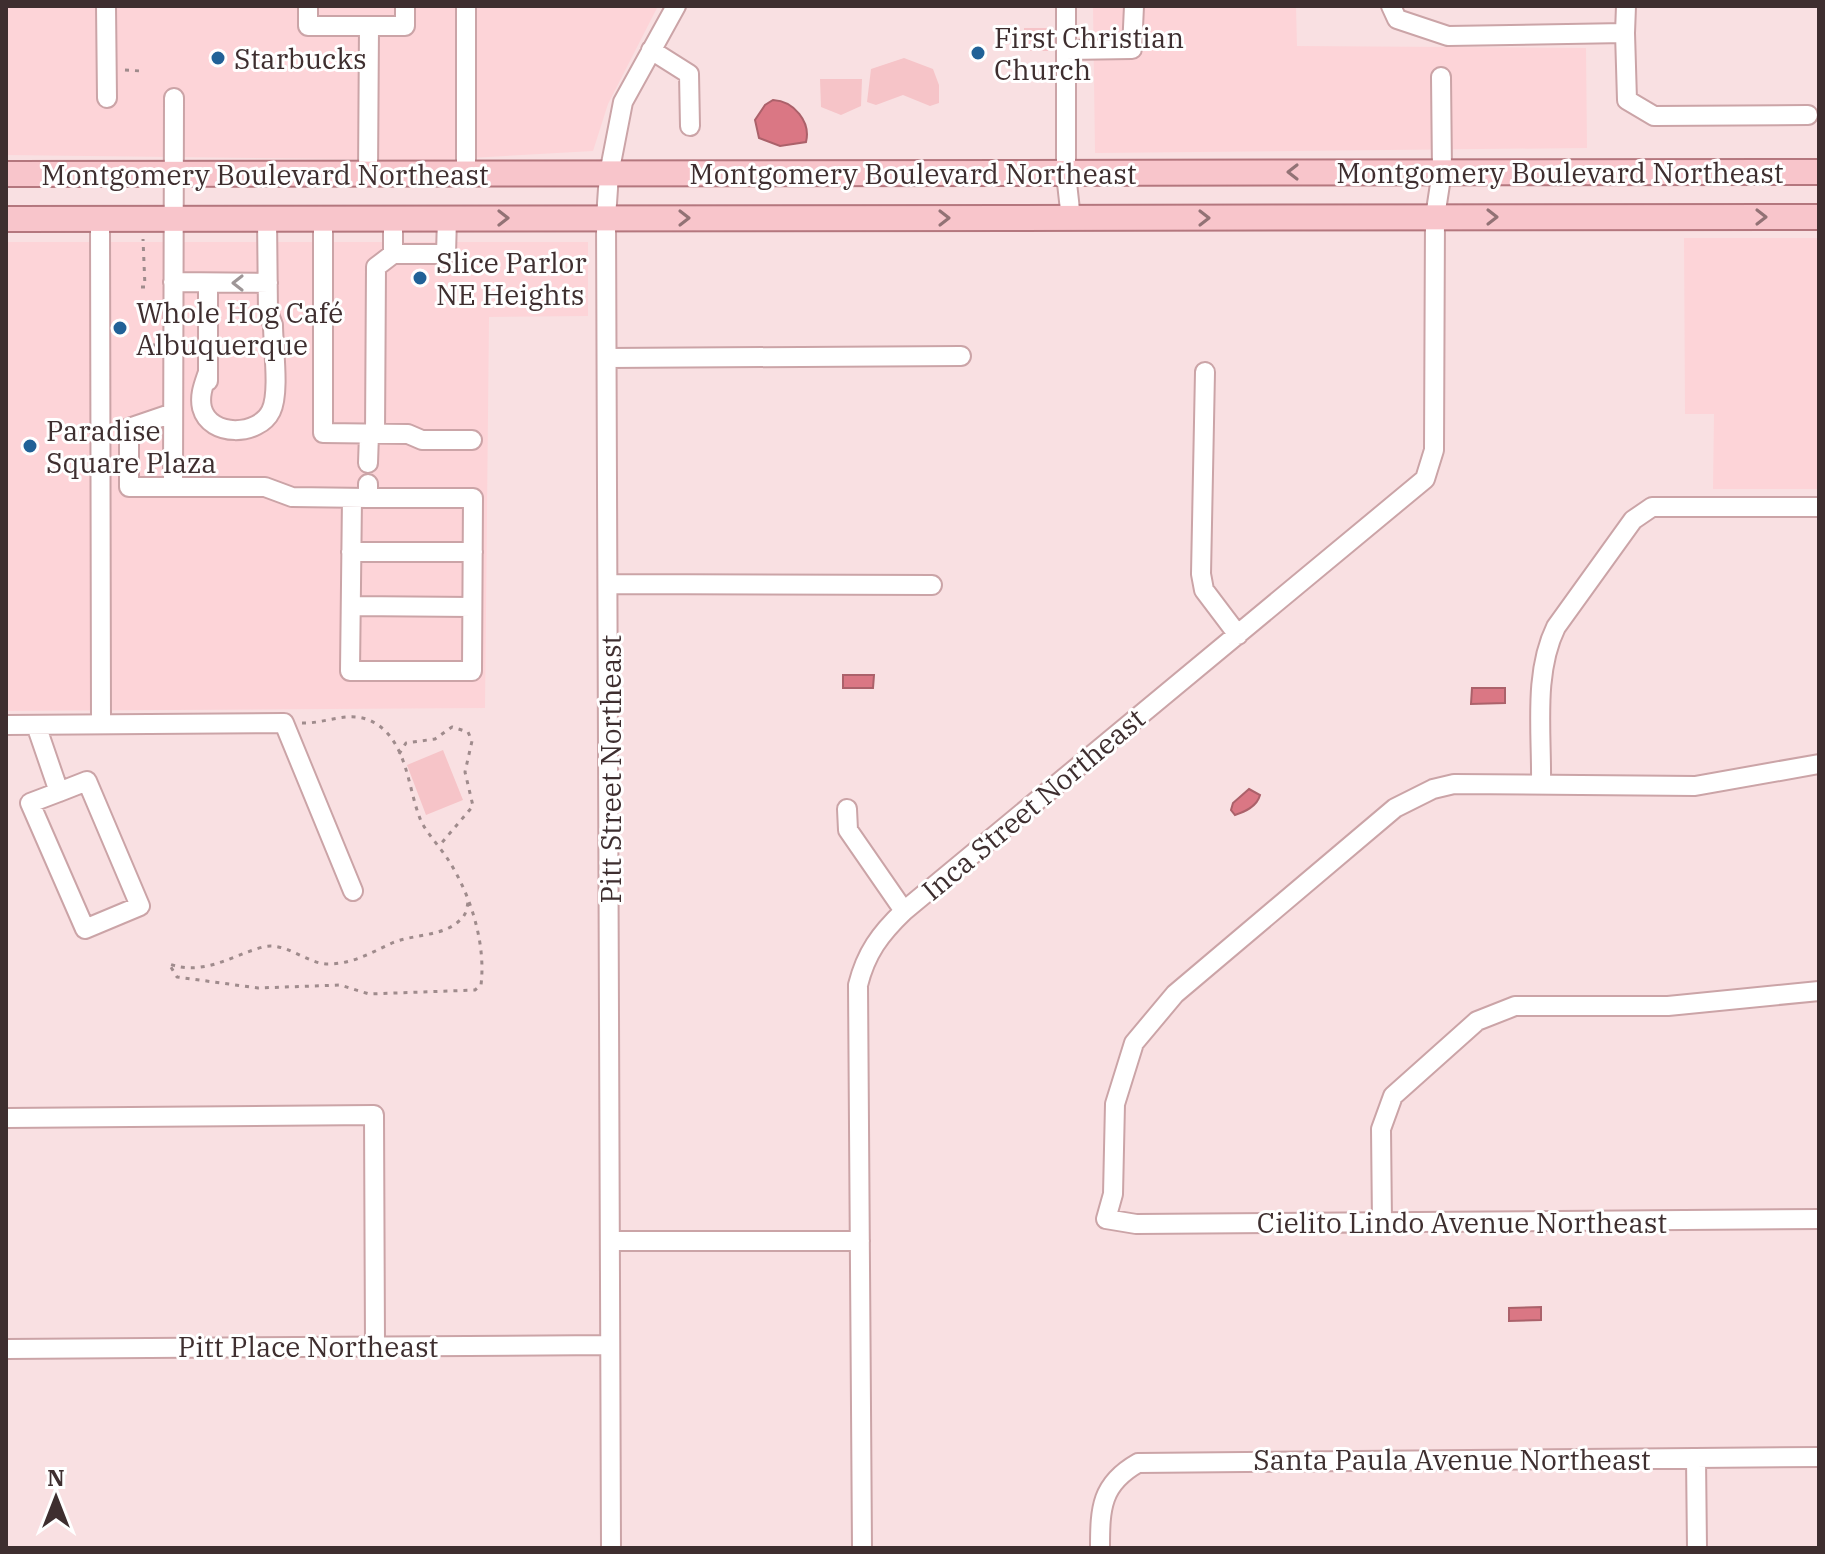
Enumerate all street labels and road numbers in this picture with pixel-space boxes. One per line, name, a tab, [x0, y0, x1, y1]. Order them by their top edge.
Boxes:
street label: Montgomery Boulevard Northeast	[1336, 154, 1784, 191]
street label: Montgomery Boulevard Northeast	[689, 155, 1137, 192]
street label: Montgomery Boulevard Northeast	[41, 156, 489, 193]
street label: Pitt Street Northeast	[592, 634, 629, 903]
street label: Inca Street Northeast	[914, 700, 1152, 908]
street label: Cielito Lindo Avenue Northeast	[1257, 1204, 1667, 1241]
street label: Pitt Place Northeast	[178, 1328, 438, 1365]
street label: Santa Paula Avenue Northeast	[1253, 1441, 1651, 1478]

